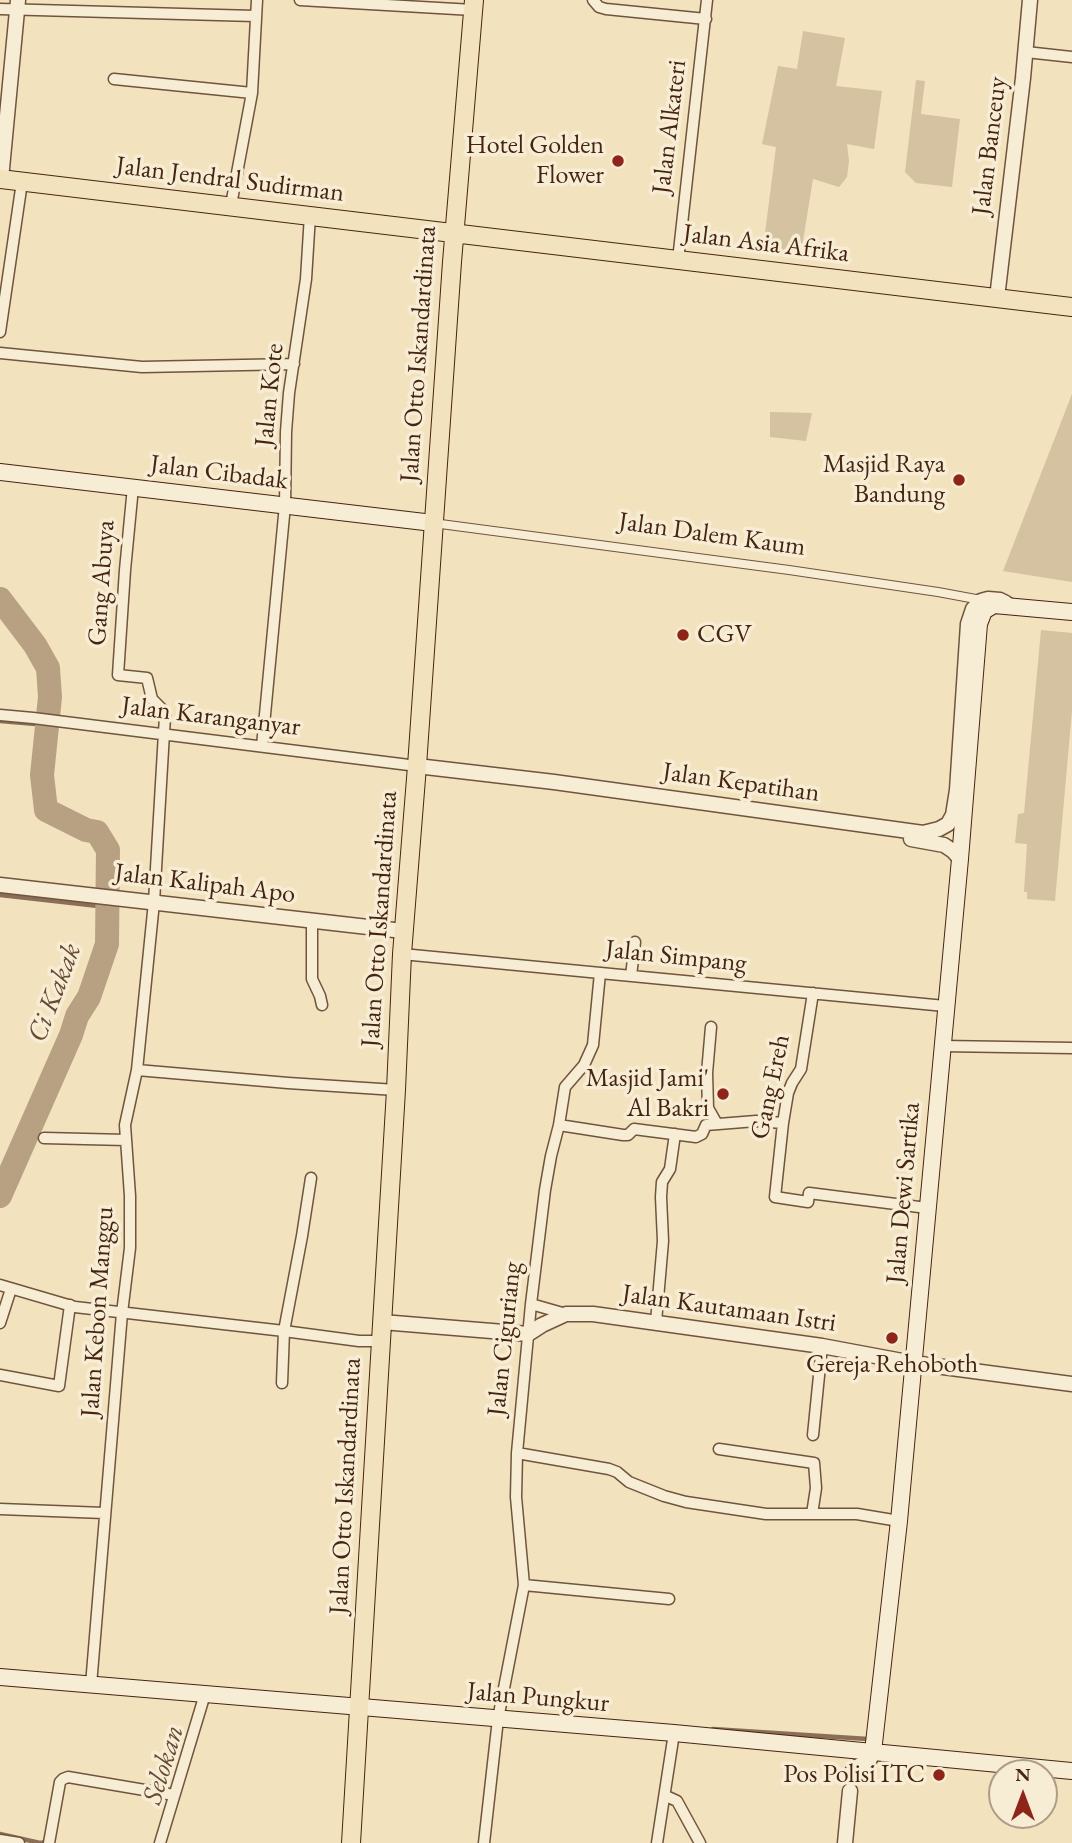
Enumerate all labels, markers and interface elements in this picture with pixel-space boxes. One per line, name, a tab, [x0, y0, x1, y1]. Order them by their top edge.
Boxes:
street label: Jalan Alkateri	[646, 58, 694, 196]
street label: Jalan Banceuy	[966, 75, 1014, 217]
place label: Hotel Golden Flower	[466, 130, 604, 192]
street label: Jalan Jendral Sudirman	[114, 151, 346, 209]
marker: Hotel Golden Flower	[610, 153, 626, 169]
street label: Jalan Asia Afrika	[681, 218, 851, 270]
street label: Jalan Otto Iskandardinata	[394, 225, 444, 483]
street label: Jalan Kote	[249, 342, 291, 448]
street label: Jalan Cibadak	[148, 449, 290, 497]
place label: Masjid Raya Bandung	[823, 449, 945, 510]
marker: Masjid Raya Bandung	[951, 472, 967, 488]
street label: Jalan Dalem Kaum	[616, 506, 808, 564]
street label: Gang Abuya	[82, 519, 122, 647]
place label: CGV	[697, 619, 752, 651]
marker: CGV	[675, 627, 691, 643]
street label: Jalan Karanganyar	[120, 691, 302, 743]
street label: Jalan Kepatihan	[661, 757, 821, 809]
street label: Jalan Otto Iskandardinata	[355, 790, 405, 1048]
street label: Jalan Kalipah Apo	[113, 857, 297, 911]
street label: Jalan Simpang	[604, 934, 748, 980]
water label: Ci Kakak	[21, 939, 89, 1047]
street label: Gang Ereh	[745, 1032, 797, 1142]
place label: Masjid Jami' Al Bakri	[586, 1063, 709, 1124]
marker: Masjid Jami' Al Bakri	[715, 1086, 731, 1102]
street label: Jalan Dewi Sartika	[881, 1101, 927, 1285]
street label: Jalan Kebon Manggu	[75, 1206, 121, 1418]
street label: Jalan Ciguriang	[481, 1260, 529, 1418]
street label: Jalan Kautamaan Istri	[620, 1279, 838, 1339]
marker: Gereja Rehoboth	[884, 1330, 900, 1346]
place label: Gereja Rehoboth	[806, 1349, 978, 1381]
street label: Jalan Otto Iskandardinata	[324, 1357, 368, 1615]
street label: Jalan Pungkur	[466, 1676, 610, 1720]
water label: Selokan	[136, 1722, 192, 1808]
place label: Pos Polisi ITC	[783, 1759, 925, 1791]
north arrow	[988, 1759, 1058, 1829]
text: N	[1015, 1762, 1031, 1787]
marker: Pos Polisi ITC	[931, 1767, 947, 1783]

